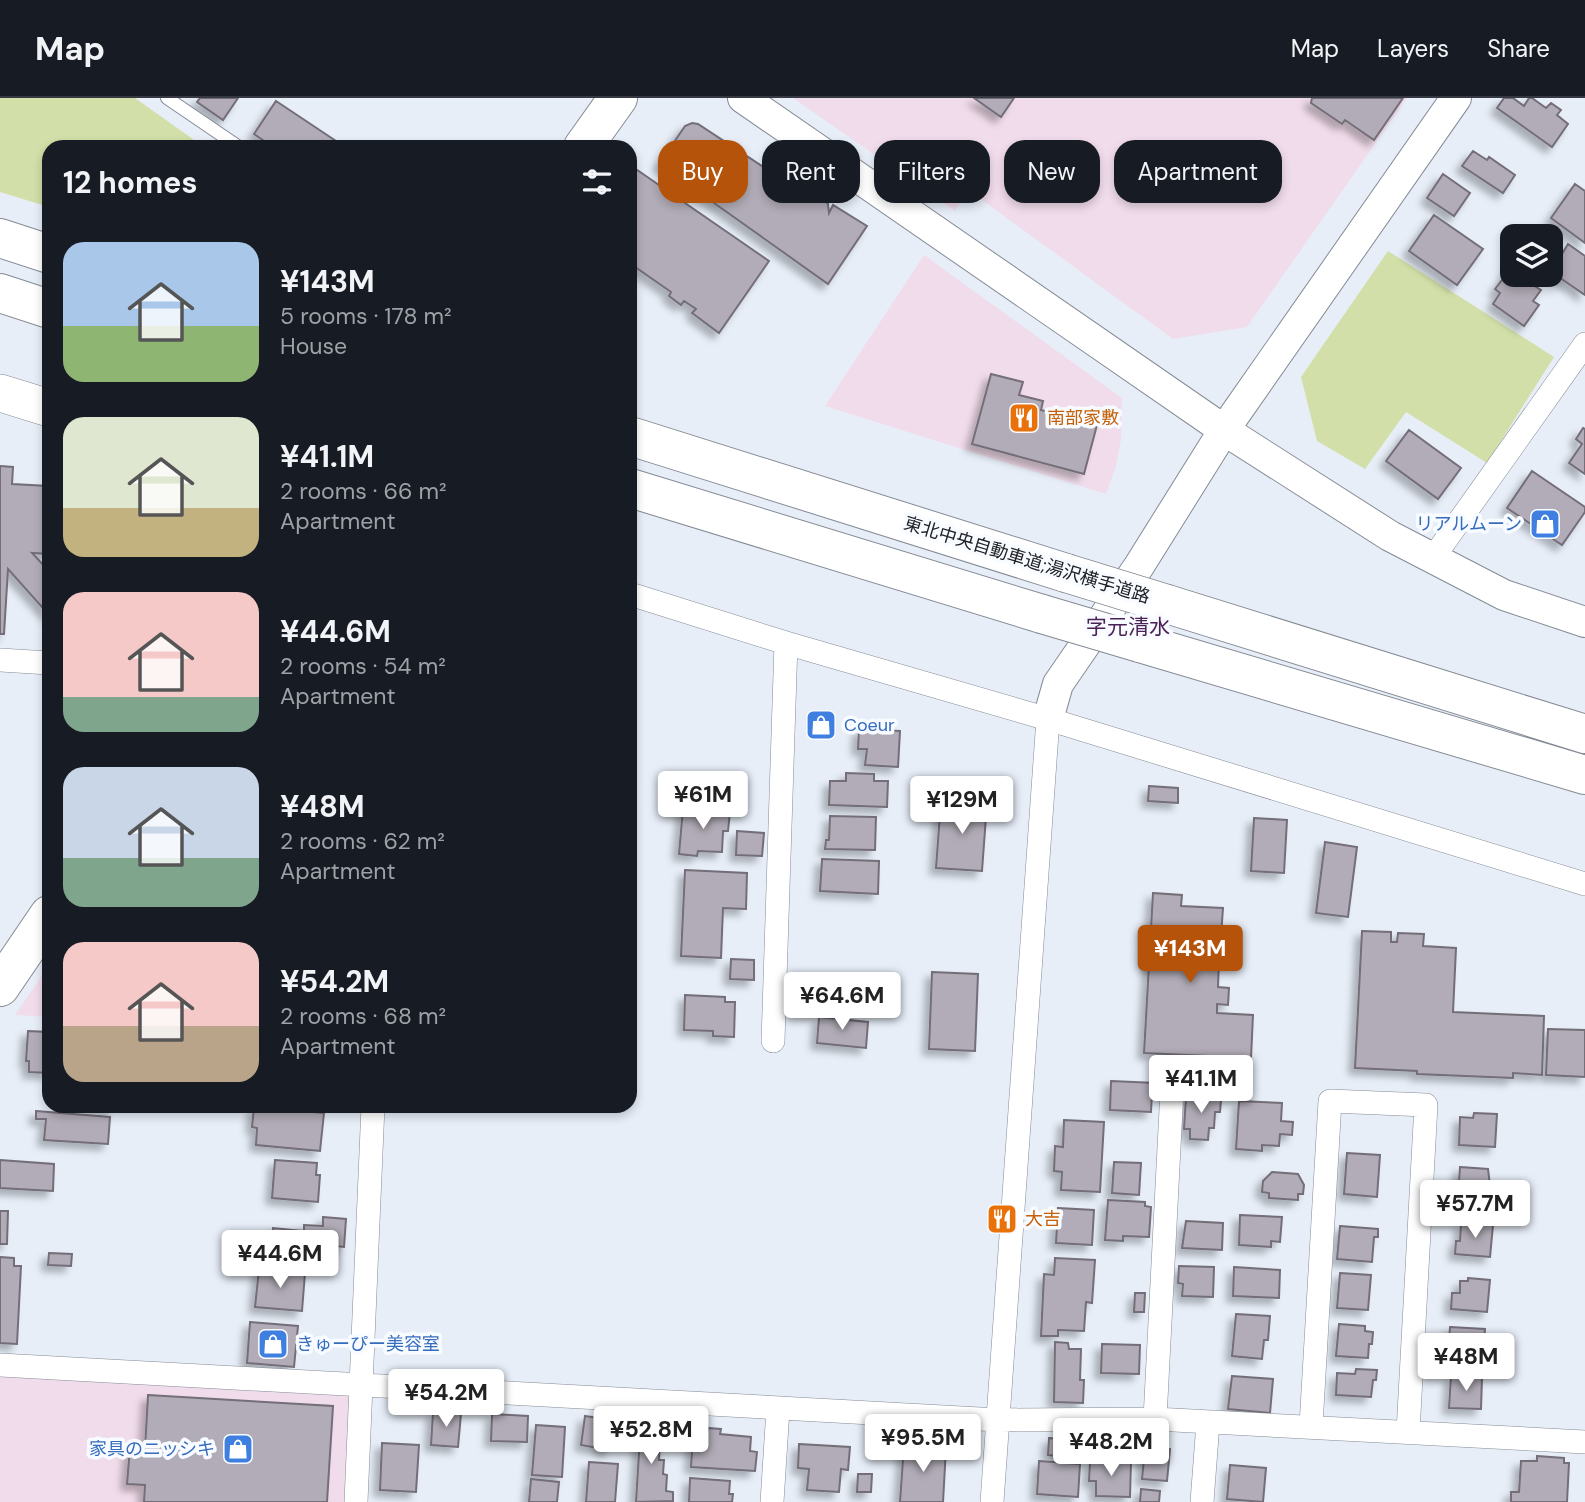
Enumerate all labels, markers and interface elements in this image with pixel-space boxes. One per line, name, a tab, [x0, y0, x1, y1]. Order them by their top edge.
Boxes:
text: Map	[35, 27, 105, 70]
text: Map	[1291, 33, 1339, 64]
text: Layers	[1377, 33, 1449, 64]
text: Share	[1487, 33, 1550, 64]
chip: Buy	[658, 140, 748, 203]
chip: Rent	[762, 140, 860, 203]
chip: Filters	[874, 140, 990, 203]
chip: New	[1004, 140, 1100, 203]
chip: Apartment	[1114, 140, 1282, 203]
text: 12 homes	[63, 163, 197, 202]
icon: filters	[578, 163, 616, 201]
map controls	[1500, 224, 1563, 287]
button: layers	[1500, 224, 1563, 287]
text: ¥143M	[280, 262, 375, 301]
icon: home	[119, 270, 203, 354]
text: 5 rooms · 178 m²	[280, 301, 452, 331]
text: House	[280, 331, 347, 361]
restaurant icon: 南部家敷	[1007, 401, 1041, 435]
place label: 南部家敷	[1047, 406, 1119, 430]
text: ¥41.1M	[280, 437, 374, 476]
icon: home	[119, 445, 203, 529]
text: 2 rooms · 66 m²	[280, 476, 447, 506]
text: Apartment	[280, 506, 395, 536]
shop icon: リアルムーン	[1528, 507, 1562, 541]
street label: 東北中央自動車道;湯沢横手道路	[901, 511, 1153, 609]
place label: リアルムーン	[1415, 512, 1522, 536]
text: ¥44.6M	[280, 612, 391, 651]
district label: 字元清水	[1086, 613, 1170, 641]
icon: home	[119, 620, 203, 704]
text: 2 rooms · 54 m²	[280, 651, 446, 681]
text: Apartment	[280, 681, 395, 711]
shop icon: Coeur	[804, 708, 838, 742]
place label: Coeur	[844, 713, 895, 737]
pin: ¥61M	[662, 772, 744, 831]
pin: ¥129M	[913, 776, 1011, 836]
text: ¥61M	[674, 779, 732, 809]
text: ¥129M	[926, 784, 998, 814]
text: ¥48M	[280, 787, 365, 826]
icon: home	[119, 795, 203, 879]
text: 2 rooms · 62 m²	[280, 826, 445, 856]
text: Apartment	[280, 856, 395, 886]
pin: ¥143M	[1141, 926, 1239, 985]
text: ¥143M	[1154, 933, 1226, 963]
text: ¥54.2M	[280, 962, 389, 1001]
icon: home	[119, 970, 203, 1054]
pin: ¥64.6M	[785, 972, 899, 1032]
text: ¥64.6M	[800, 980, 884, 1010]
text: 2 rooms · 68 m²	[280, 1001, 446, 1031]
text: Apartment	[280, 1031, 395, 1061]
pin: ¥41.1M	[1144, 1056, 1258, 1115]
text: ¥41.1M	[1165, 1063, 1237, 1093]
pin: ¥57.7M	[1418, 1180, 1532, 1240]
text: ¥57.7M	[1436, 1188, 1514, 1218]
restaurant icon: 大吉	[985, 1202, 1019, 1236]
place label: 大吉	[1025, 1207, 1061, 1231]
pin: ¥44.6M	[223, 1230, 337, 1290]
text: ¥44.6M	[238, 1238, 322, 1268]
shop icon: きゅーぴー美容室	[256, 1327, 290, 1361]
place label: きゅーぴー美容室	[296, 1332, 440, 1356]
pin: ¥48M	[1425, 1334, 1507, 1393]
text: ¥48M	[1434, 1341, 1498, 1371]
pin: ¥54.2M	[389, 1370, 503, 1429]
text: ¥54.2M	[404, 1377, 488, 1407]
pin: ¥52.8M	[594, 1406, 708, 1466]
text: ¥52.8M	[609, 1414, 693, 1444]
pin: ¥95.5M	[866, 1414, 980, 1474]
pin: ¥48.2M	[1054, 1418, 1168, 1478]
text: ¥95.5M	[881, 1422, 965, 1452]
text: ¥48.2M	[1069, 1426, 1153, 1456]
shop icon: 家具のニッシキ	[221, 1432, 255, 1466]
place label: 家具のニッシキ	[89, 1437, 215, 1461]

